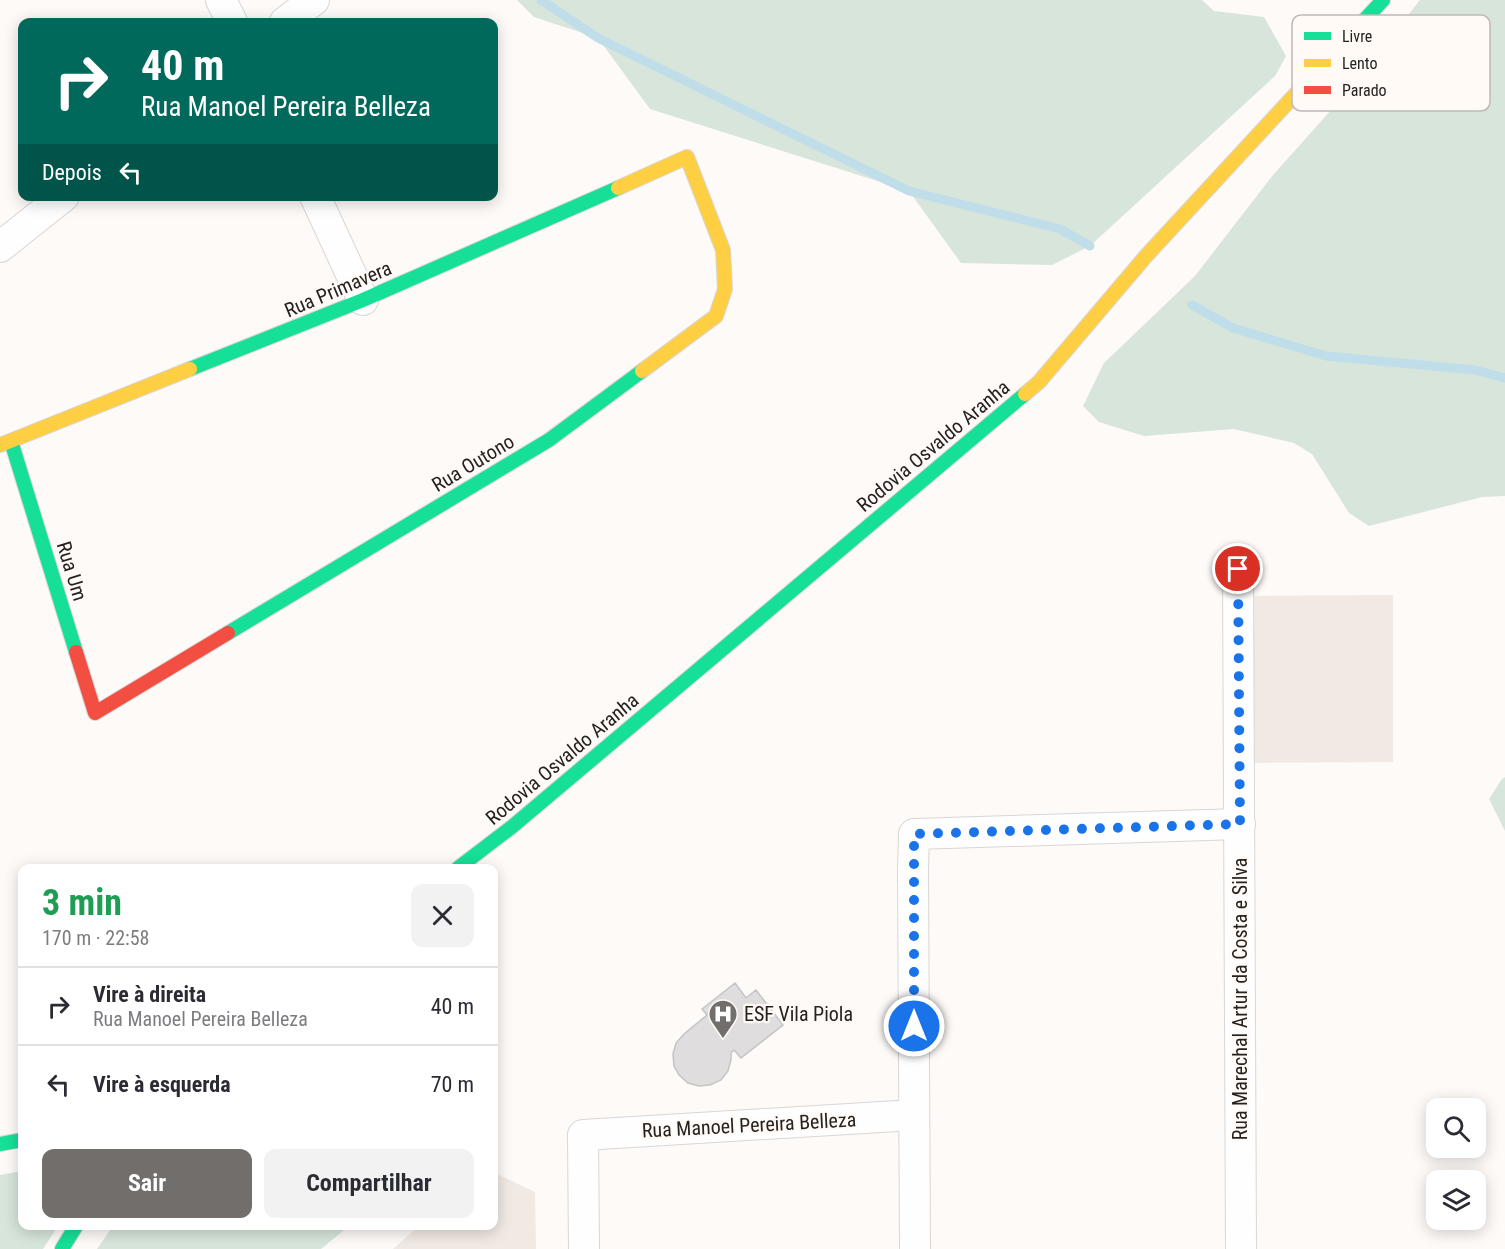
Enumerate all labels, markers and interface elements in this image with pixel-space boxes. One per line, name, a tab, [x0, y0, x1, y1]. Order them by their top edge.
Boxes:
legend	[1292, 15, 1490, 111]
text: Livre	[1342, 27, 1372, 46]
text: 40 m	[141, 41, 224, 90]
icon: right	[42, 42, 120, 120]
text: Lento	[1342, 54, 1377, 73]
text: Parado	[1342, 81, 1387, 100]
text: Rua Manoel Pereira Belleza	[141, 91, 431, 123]
icon: left	[114, 156, 147, 189]
text: Depois	[42, 160, 102, 185]
street label: Rua Primavera	[281, 256, 395, 322]
street label: Rodovia Osvaldo Aranha	[852, 375, 1014, 517]
street label: Rua Outono	[428, 429, 518, 497]
street label: Rua Um	[52, 538, 92, 604]
pin	[1212, 543, 1263, 594]
icon: arrive	[1221, 552, 1254, 585]
street label: Rodovia Osvaldo Aranha	[481, 688, 643, 830]
street label: Rua Marechal Artur da Costa e Silva	[1228, 858, 1252, 1140]
text: 3 min	[42, 882, 122, 924]
button: close	[411, 884, 474, 947]
text: 170 m · 22:58	[42, 926, 149, 950]
text: Vire à direita	[93, 982, 206, 1007]
icon: right	[42, 990, 75, 1023]
text: 40 m	[431, 994, 474, 1019]
position arrow	[882, 994, 946, 1058]
hospital icon: ESF Vila Piola	[707, 998, 739, 1040]
place label: ESF Vila Piola	[744, 1002, 853, 1026]
text: Rua Manoel Pereira Belleza	[93, 1007, 308, 1031]
icon: left	[42, 1068, 75, 1101]
text: Vire à esquerda	[93, 1072, 231, 1097]
text: 70 m	[431, 1072, 474, 1097]
map controls	[1426, 1098, 1486, 1230]
button: search	[1426, 1098, 1486, 1158]
street label: Rua Manoel Pereira Belleza	[641, 1107, 857, 1143]
button: Sair	[42, 1149, 252, 1218]
button: Compartilhar	[264, 1149, 474, 1218]
button: layers	[1426, 1170, 1486, 1230]

